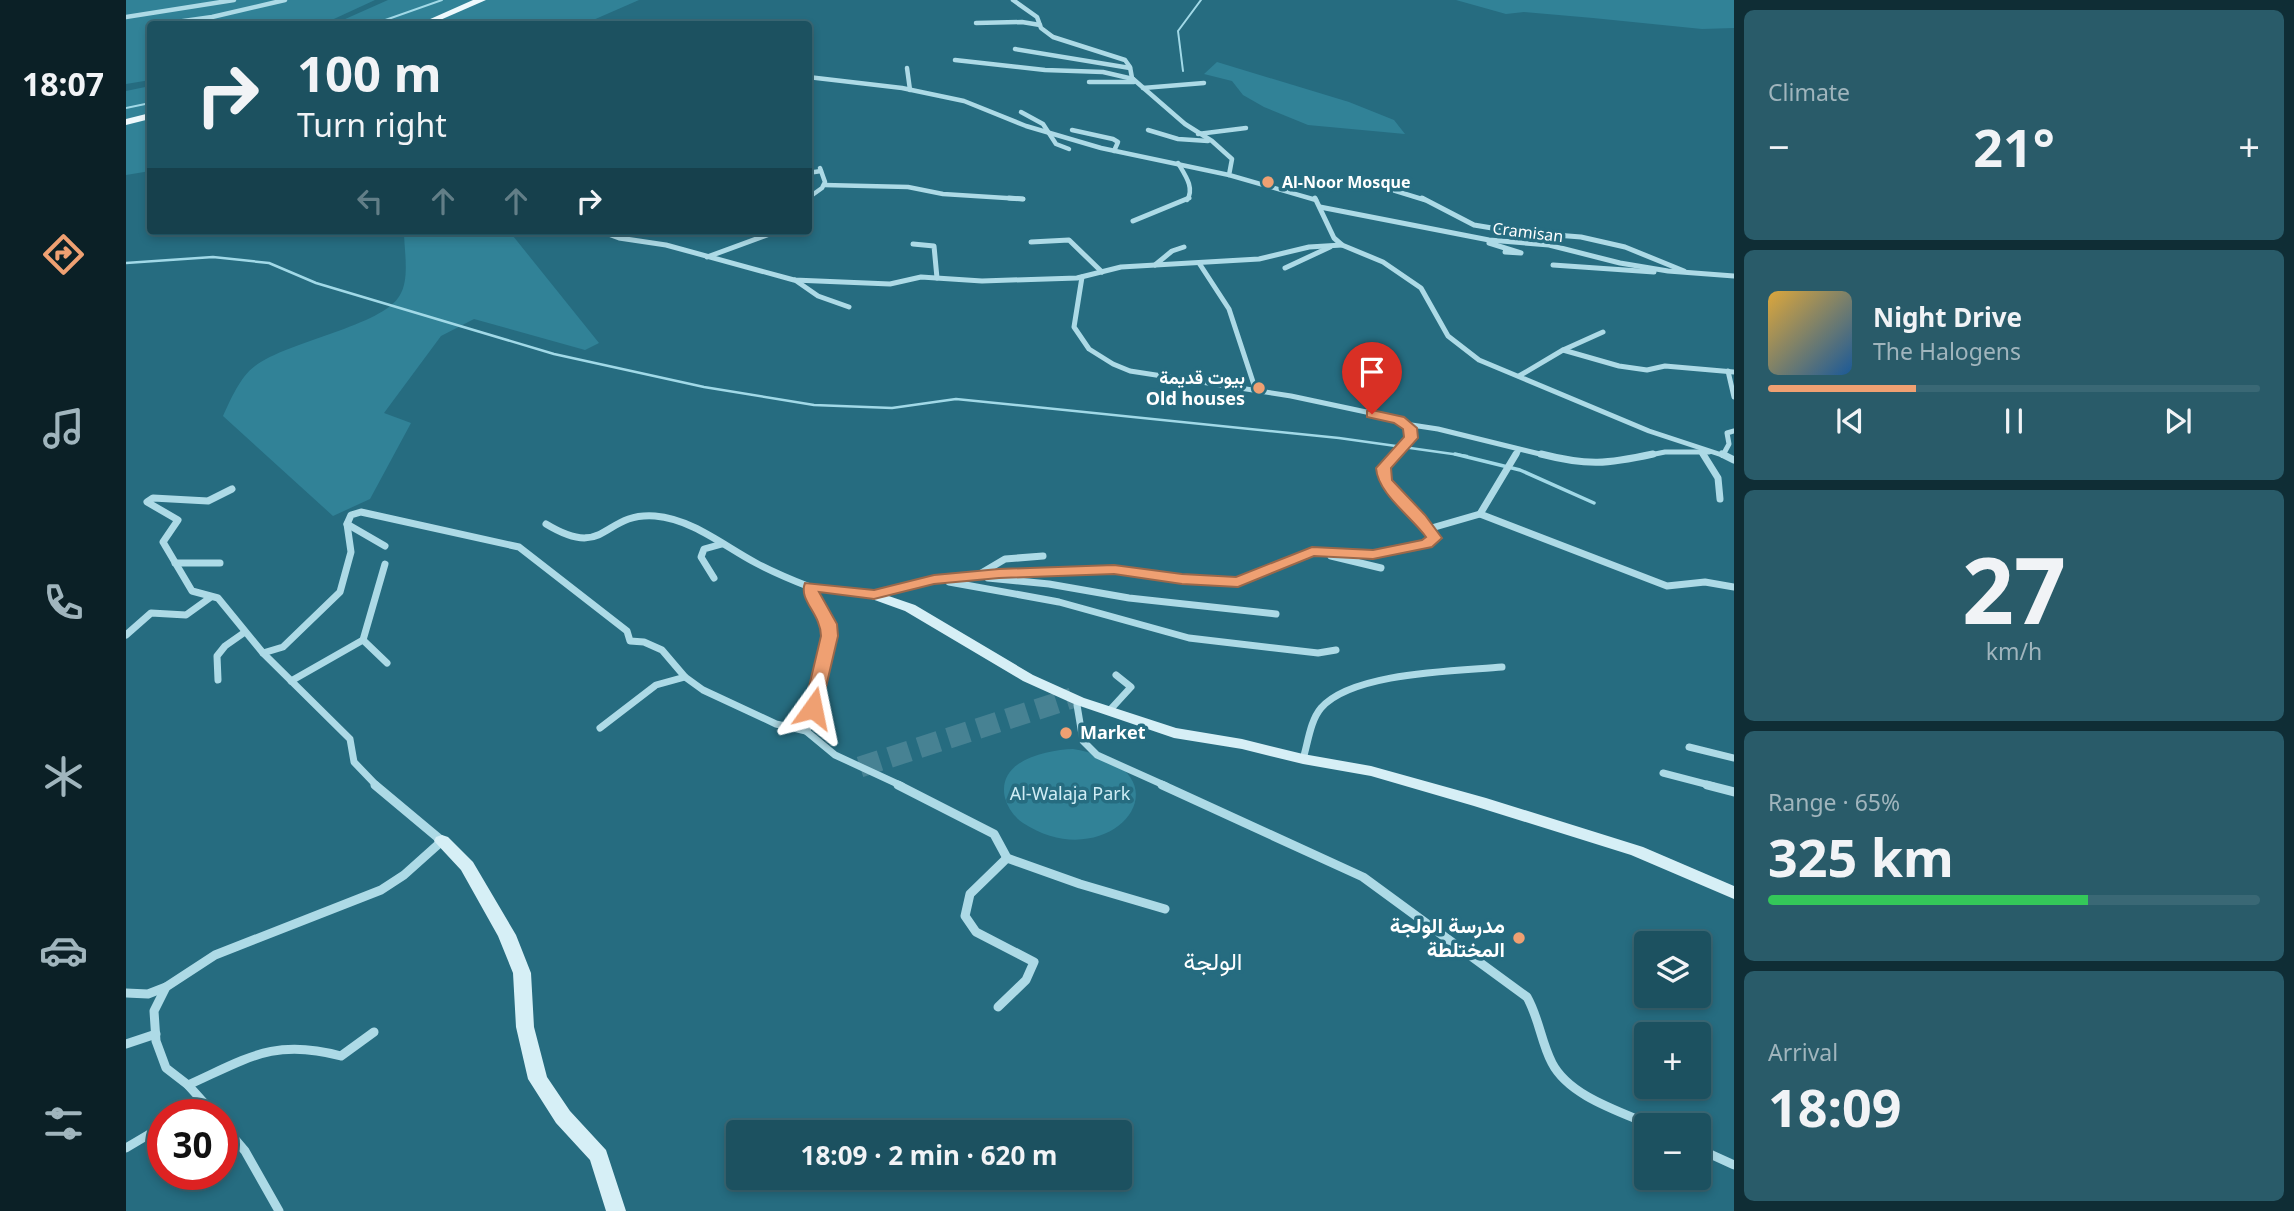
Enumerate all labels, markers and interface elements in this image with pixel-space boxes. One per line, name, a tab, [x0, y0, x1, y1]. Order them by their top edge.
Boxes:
text: 100 m	[297, 40, 442, 106]
icon: right	[182, 49, 273, 140]
text: 18:07	[22, 62, 104, 105]
text: Climate	[1768, 76, 1850, 108]
text: Turn right	[297, 103, 447, 146]
text: 21°	[1973, 111, 2055, 182]
text: −	[1768, 120, 1790, 172]
text: +	[2238, 120, 2260, 172]
place label: Al-Noor Mosque	[1282, 171, 1410, 193]
marker: Al-Noor Mosque	[1260, 174, 1276, 190]
icon: left	[351, 182, 389, 220]
icon: ahead	[424, 182, 462, 220]
icon: ahead	[497, 182, 535, 220]
icon: right	[570, 182, 608, 220]
street label: Cramisan	[1491, 217, 1565, 247]
icon: directions	[39, 230, 88, 279]
text: Night Drive	[1873, 299, 2022, 335]
text: The Halogens	[1873, 335, 2021, 367]
pin	[1342, 342, 1402, 414]
icon: arrive	[1353, 353, 1391, 391]
place label: بيوت قديمة Old houses	[1146, 365, 1245, 410]
marker: بيوت قديمة Old houses	[1251, 380, 1267, 396]
icon: previous	[1831, 402, 1869, 440]
icon: pause	[1995, 402, 2033, 440]
icon: next	[2159, 402, 2197, 440]
icon: music	[39, 404, 88, 453]
text: 27	[1962, 527, 2066, 651]
icon: phone	[39, 578, 88, 627]
text: km/h	[1986, 635, 2042, 667]
position arrow	[776, 671, 850, 745]
place label: Market	[1080, 720, 1146, 744]
marker: Market	[1058, 725, 1074, 741]
icon: climate	[39, 752, 88, 801]
park label: Al-Walaja Park	[1010, 781, 1131, 805]
text: Range · 65%	[1768, 786, 1900, 818]
text: 325 km	[1768, 821, 1954, 892]
place label: مدرسة الولجة المختلطة	[1390, 911, 1505, 963]
icon: car	[39, 926, 88, 975]
marker: مدرسة الولجة المختلطة	[1511, 930, 1527, 946]
map controls	[1634, 931, 1711, 1190]
button: layers	[1634, 931, 1711, 1008]
district label: الولجة	[1184, 944, 1242, 977]
button: +	[1634, 1022, 1711, 1099]
text: Arrival	[1768, 1036, 1838, 1068]
text: 18:09	[1768, 1071, 1902, 1142]
icon: filters	[39, 1099, 88, 1148]
speed limit sign: 30	[147, 1099, 238, 1190]
button: −	[1634, 1113, 1711, 1190]
text: 18:09 · 2 min · 620 m	[801, 1137, 1057, 1173]

